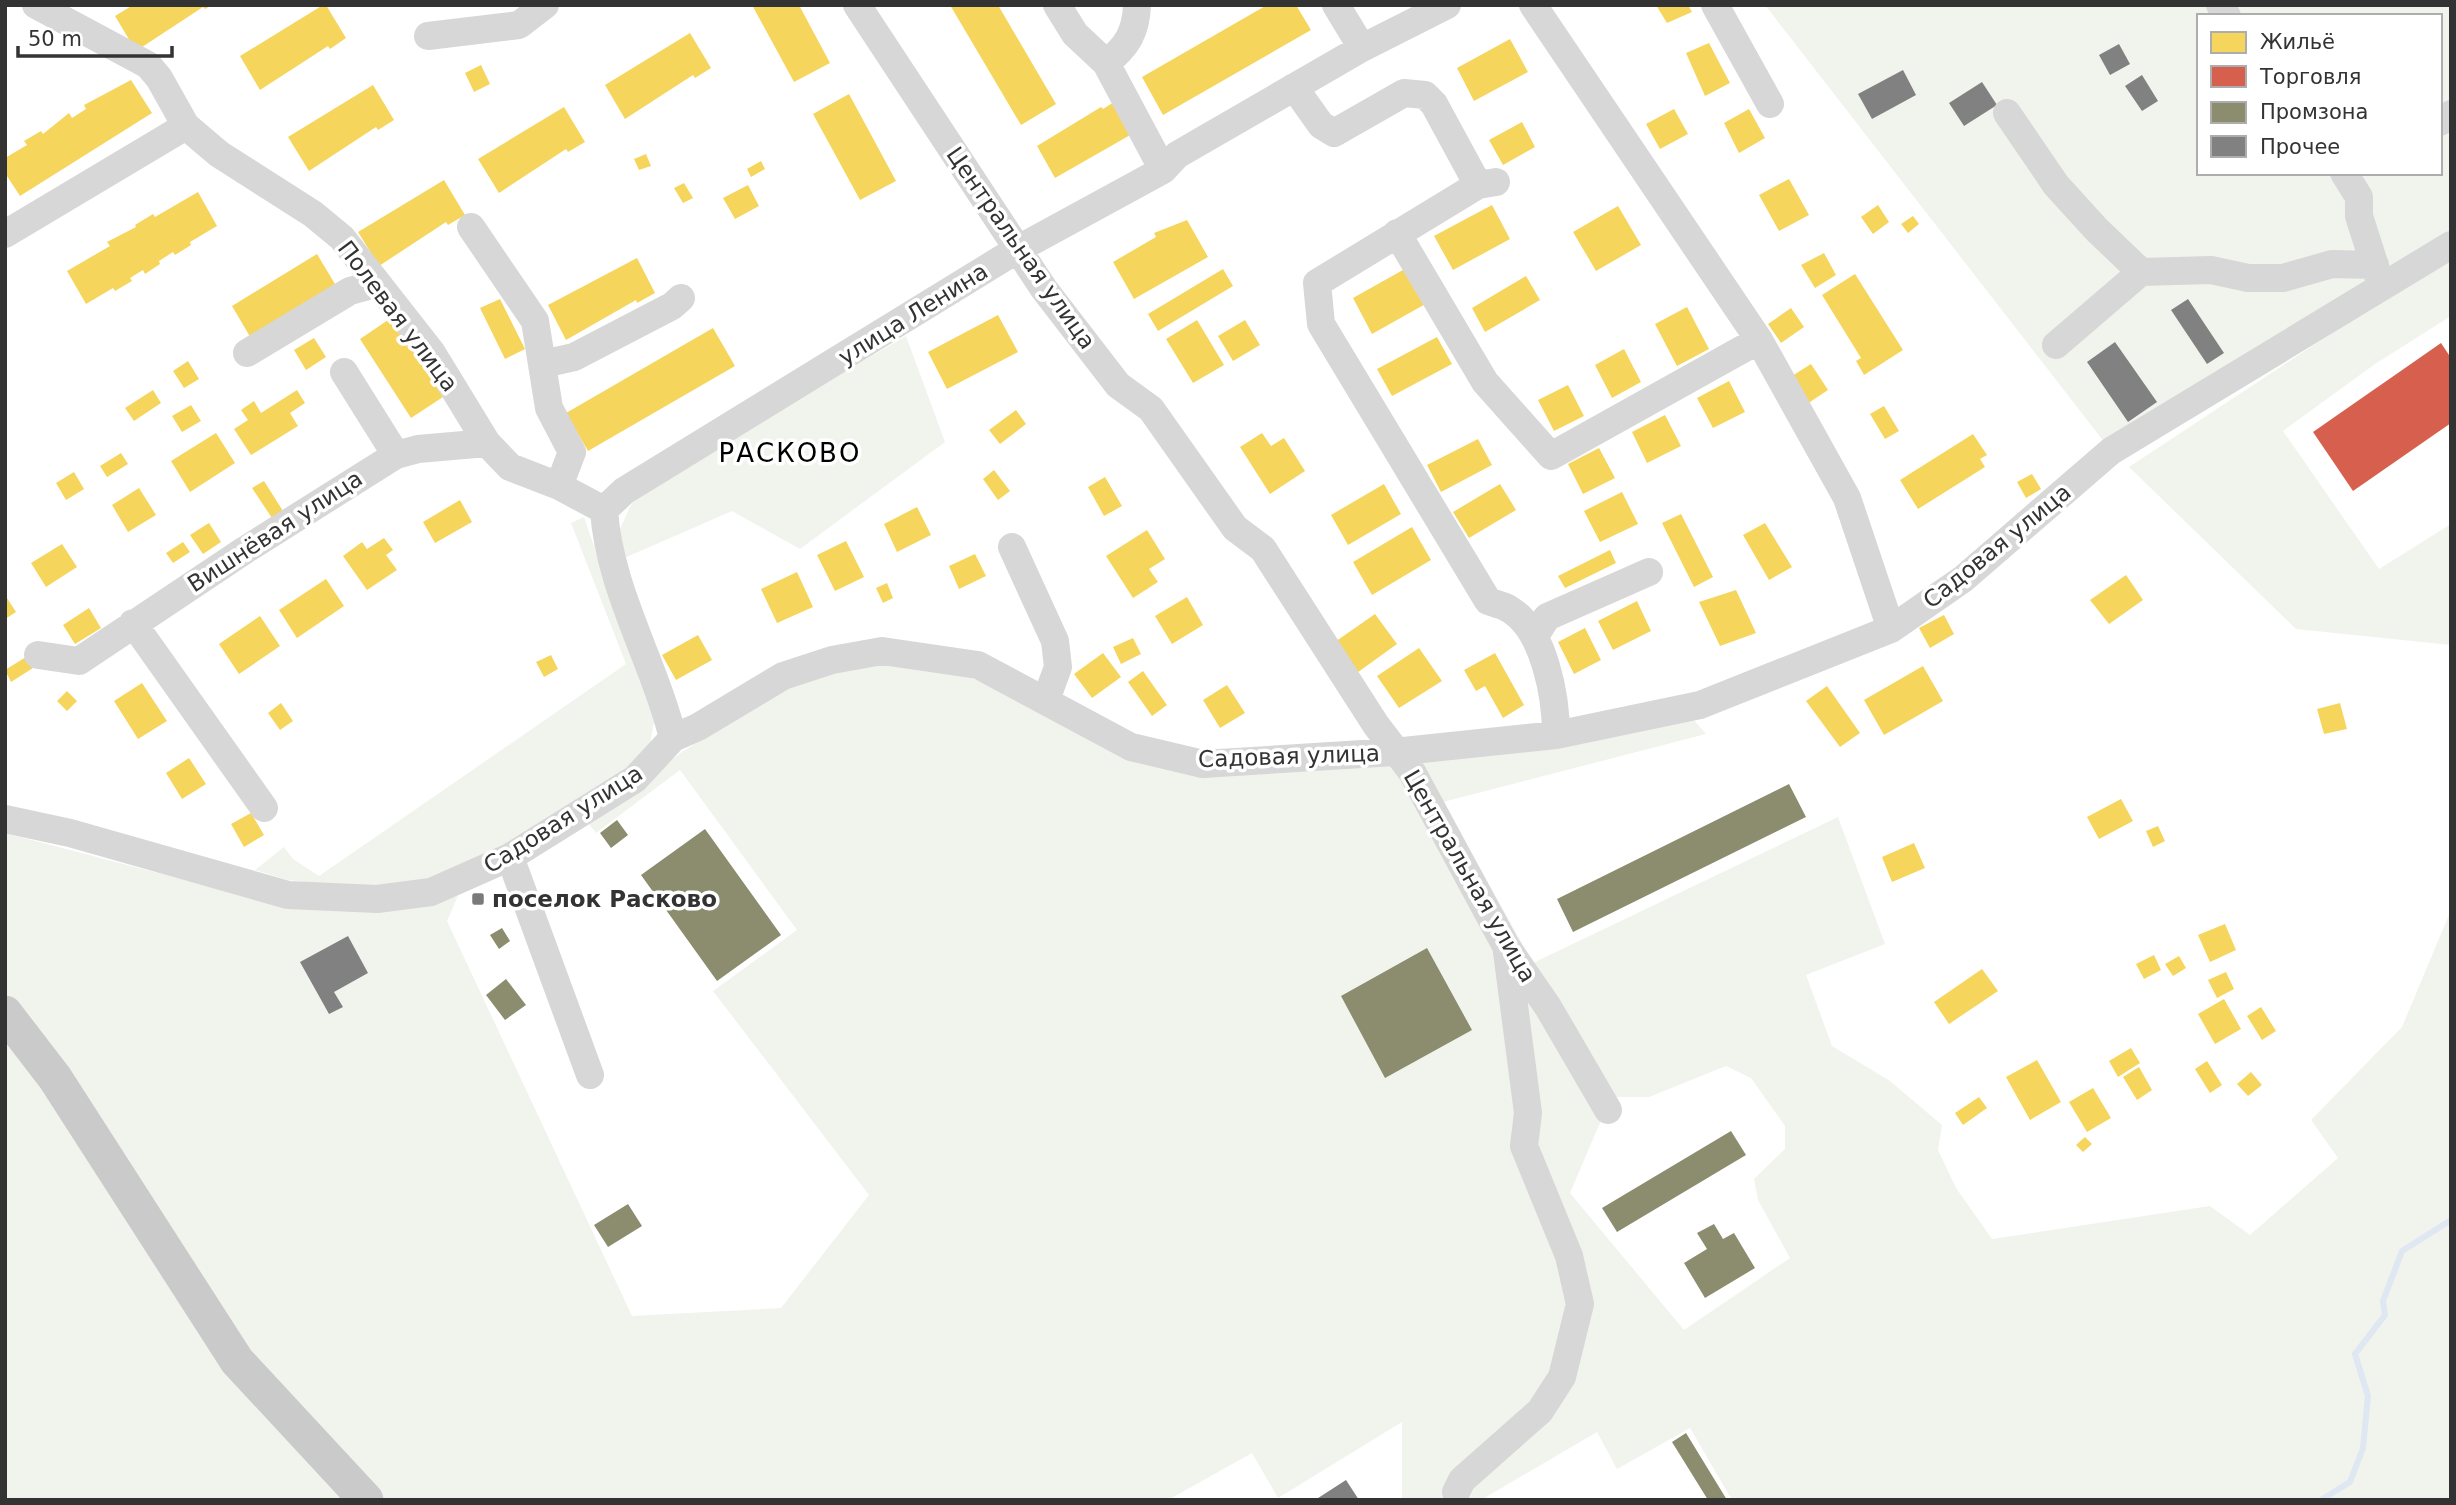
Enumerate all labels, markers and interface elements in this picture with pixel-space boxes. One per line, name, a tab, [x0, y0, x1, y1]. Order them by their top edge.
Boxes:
scale bar	[18, 14, 172, 58]
legend	[2197, 14, 2442, 175]
text: 50 m	[28, 27, 82, 51]
text: Жильё	[2260, 30, 2335, 54]
text: Торговля	[2259, 65, 2361, 89]
text: Промзона	[2260, 100, 2368, 124]
text: Прочее	[2260, 135, 2340, 159]
street label: Центральная улица	[941, 142, 1101, 354]
street label: Полевая улица	[333, 235, 463, 397]
street label: улица Ленина	[834, 258, 992, 370]
district label: РАСКОВО	[719, 438, 861, 468]
street label: Вишнёвая улица	[183, 465, 367, 597]
street label: Садовая улица	[1918, 479, 2076, 613]
street label: Садовая улица	[1198, 740, 1380, 772]
street label: Садовая улица	[479, 760, 647, 878]
street label: Центральная улица	[1399, 765, 1541, 987]
place label: поселок Расково	[492, 886, 717, 912]
marker: поселок Расково	[470, 891, 486, 907]

